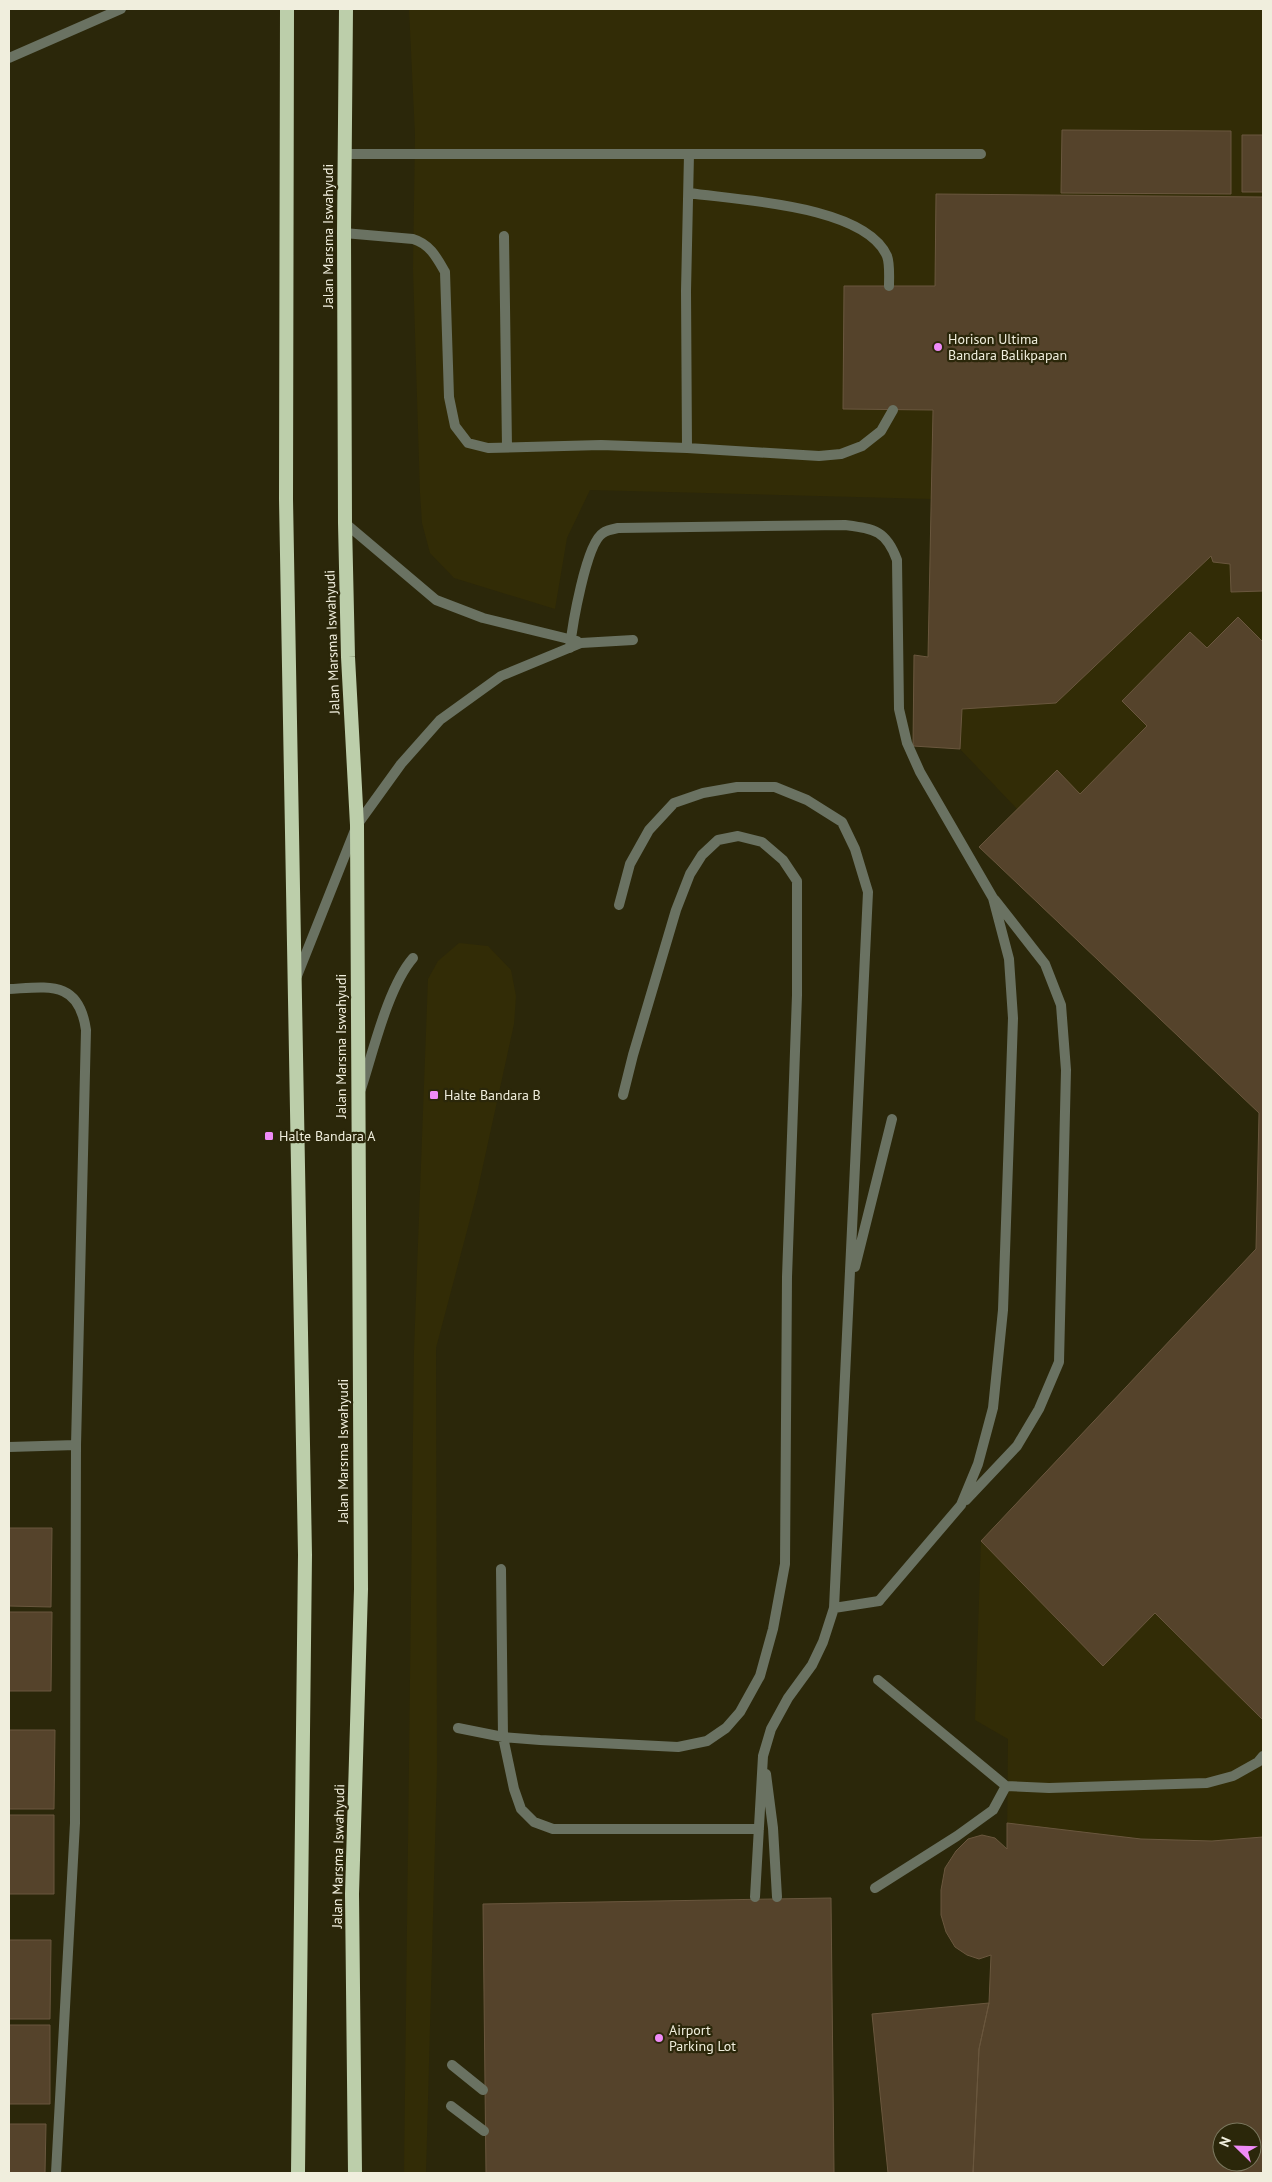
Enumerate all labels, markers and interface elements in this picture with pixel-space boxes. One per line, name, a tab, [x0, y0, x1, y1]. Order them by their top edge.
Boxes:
street label: Jalan Marsma Iswahyudi	[319, 164, 337, 309]
place label: Horison Ultima Bandara Balikpapan	[948, 330, 1067, 364]
marker: Horison Ultima Bandara Balikpapan	[932, 341, 944, 353]
street label: Jalan Marsma Iswahyudi	[320, 570, 344, 715]
street label: Jalan Marsma Iswahyudi	[332, 974, 350, 1119]
place label: Halte Bandara B	[444, 1086, 541, 1104]
marker: Halte Bandara B	[428, 1089, 440, 1101]
place label: Halte Bandara A	[279, 1127, 376, 1145]
marker: Halte Bandara A	[263, 1130, 275, 1142]
street label: Jalan Marsma Iswahyudi	[334, 1379, 352, 1524]
street label: Jalan Marsma Iswahyudi	[328, 1784, 348, 1929]
place label: Airport Parking Lot	[669, 2021, 736, 2055]
marker: Airport Parking Lot	[653, 2032, 665, 2044]
north arrow	[1212, 2122, 1262, 2172]
text: N	[1215, 2134, 1235, 2150]

